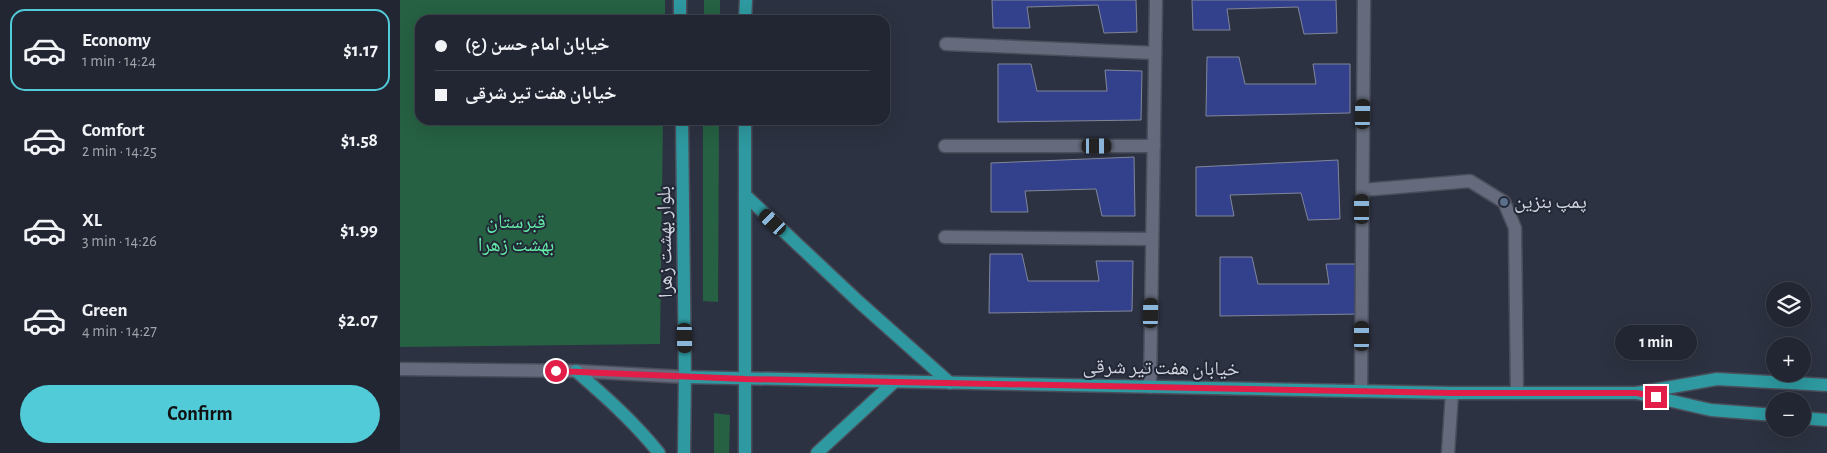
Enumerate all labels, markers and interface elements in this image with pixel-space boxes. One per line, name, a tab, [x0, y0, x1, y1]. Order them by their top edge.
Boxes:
icon: car	[22, 28, 67, 73]
text: Economy	[82, 31, 151, 50]
text: خیابان امام حسن (ع)	[465, 35, 610, 54]
text: $1.17	[343, 41, 378, 60]
text: 1 min · 14:24	[82, 53, 156, 69]
text: خیابان هفت تیر شرقی	[465, 84, 616, 103]
car	[1355, 99, 1370, 129]
icon: car	[22, 118, 67, 163]
text: Comfort	[82, 121, 144, 140]
text: $1.58	[341, 131, 378, 150]
car	[1082, 139, 1112, 154]
text: 2 min · 14:25	[82, 143, 157, 159]
street label: بلوار بهشت زهرا	[654, 186, 677, 298]
place label: پمپ بنزین	[1514, 192, 1587, 213]
car	[1354, 194, 1369, 224]
marker: پمپ بنزین	[1498, 196, 1510, 208]
car	[756, 206, 789, 238]
icon: car	[22, 208, 67, 253]
text: XL	[82, 211, 102, 230]
park label: قبرستان بهشت زهرا	[478, 212, 554, 256]
text: $1.99	[340, 221, 378, 240]
text: 3 min · 14:26	[82, 233, 157, 249]
map controls	[1766, 282, 1811, 437]
button: layers	[1766, 282, 1811, 327]
icon: car	[22, 298, 67, 343]
car	[1143, 298, 1158, 328]
text: Green	[82, 301, 128, 320]
text: $2.07	[338, 311, 378, 330]
car	[1354, 321, 1369, 351]
text: 4 min · 14:27	[82, 323, 157, 339]
car	[677, 323, 692, 353]
callout: 1 min	[1615, 324, 1697, 360]
text: 1 min	[1639, 334, 1673, 350]
button: +	[1766, 337, 1811, 382]
street label: خیابان هفت تیر شرقی	[1082, 357, 1240, 380]
route start	[545, 360, 567, 382]
button: Confirm	[20, 385, 380, 443]
route end	[1645, 386, 1667, 408]
button: −	[1766, 392, 1811, 437]

